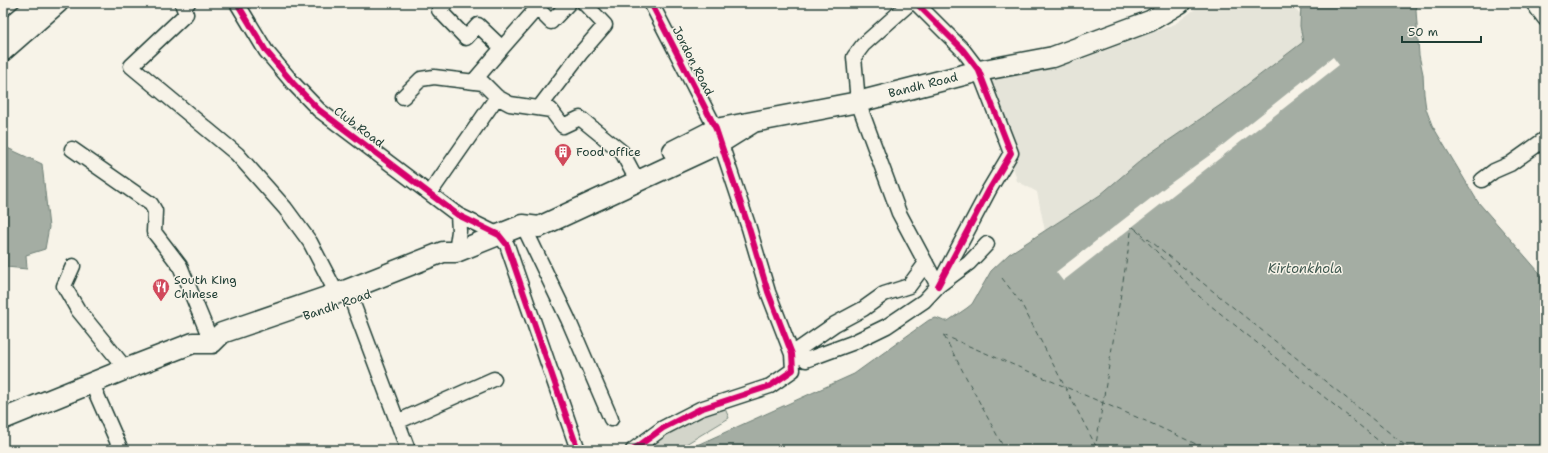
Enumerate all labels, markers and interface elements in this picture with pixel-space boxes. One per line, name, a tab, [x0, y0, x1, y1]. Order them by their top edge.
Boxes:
scale bar	[1402, 18, 1481, 44]
street label: Jordon Road	[669, 24, 717, 99]
text: 50 m	[1408, 24, 1438, 40]
street label: Bandh Road	[887, 69, 960, 101]
street label: Club Road	[331, 103, 388, 151]
building icon: Food office	[553, 142, 573, 167]
place label: Food office	[576, 144, 641, 160]
water label: Kirtonkhola	[1268, 260, 1342, 277]
place label: South King Chinese	[174, 272, 237, 302]
restaurant icon: South King Chinese	[151, 277, 171, 302]
street label: Bandh Road	[301, 286, 374, 324]

